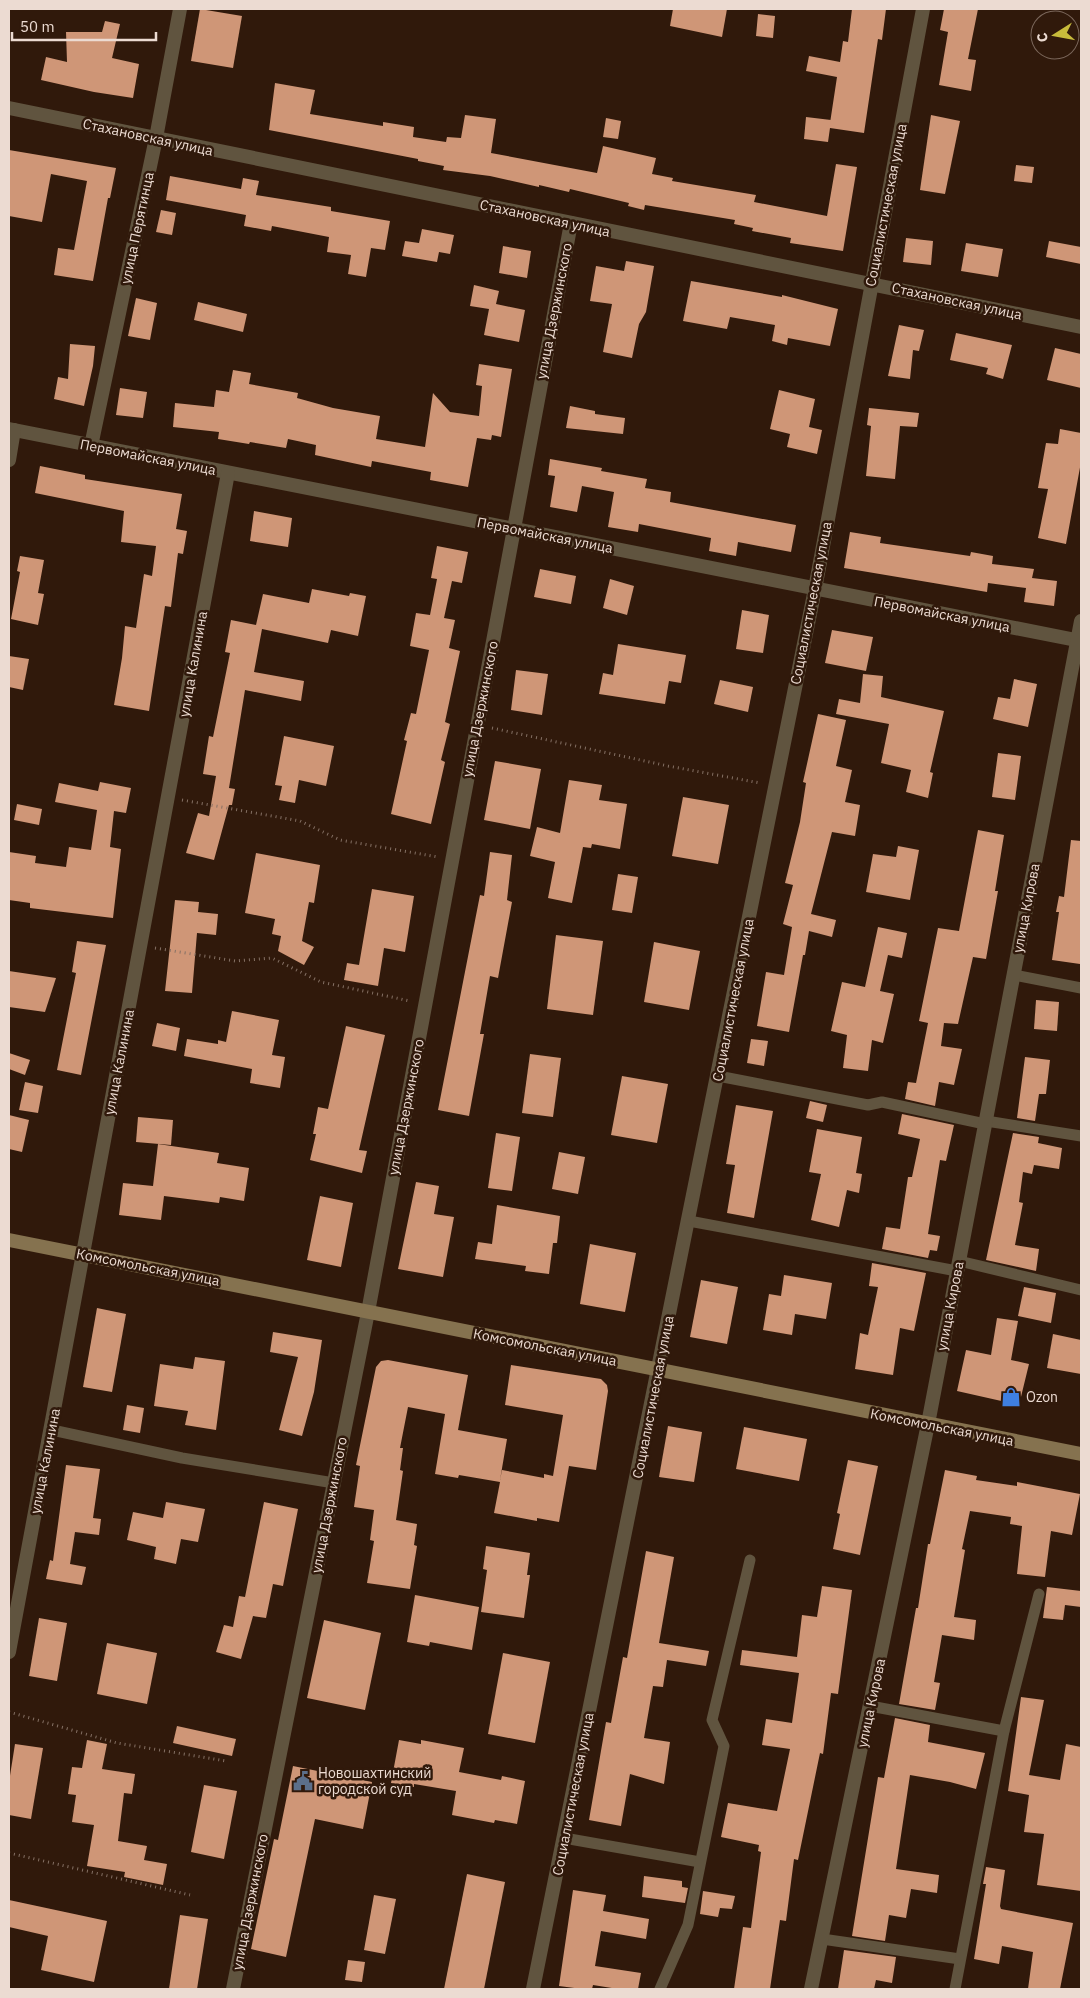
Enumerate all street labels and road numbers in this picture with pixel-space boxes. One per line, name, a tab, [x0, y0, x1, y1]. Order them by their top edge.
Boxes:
street label: Стахановская улица	[81, 114, 215, 160]
street label: Социалистическая улица	[861, 121, 911, 288]
street label: улица Перятинца	[116, 170, 158, 286]
street label: Стахановская улица	[478, 195, 612, 241]
street label: улица Дзержинского	[532, 241, 576, 381]
street label: Стахановская улица	[890, 278, 1024, 324]
street label: Первомайская улица	[78, 435, 218, 479]
street label: Первомайская улица	[475, 513, 615, 557]
street label: Социалистическая улица	[786, 519, 836, 686]
street label: Первомайская улица	[872, 592, 1012, 636]
street label: улица Калинина	[175, 609, 211, 718]
street label: улица Дзержинского	[458, 639, 502, 779]
street label: улица Кирова	[1009, 861, 1044, 954]
street label: Социалистическая улица	[708, 916, 758, 1083]
street label: улица Калинина	[100, 1007, 138, 1116]
street label: улица Дзержинского	[384, 1037, 428, 1177]
street label: Комсомольская улица	[75, 1244, 222, 1290]
street label: улица Кирова	[933, 1259, 968, 1352]
street label: Социалистическая улица	[628, 1313, 678, 1480]
street label: Комсомольская улица	[472, 1324, 619, 1370]
street label: Комсомольская улица	[869, 1404, 1016, 1450]
street label: улица Калинина	[26, 1406, 64, 1515]
street label: улица Дзержинского	[307, 1435, 351, 1575]
street label: улица Кирова	[853, 1656, 889, 1749]
street label: Социалистическая улица	[548, 1710, 598, 1877]
street label: улица Дзержинского	[228, 1832, 272, 1972]

